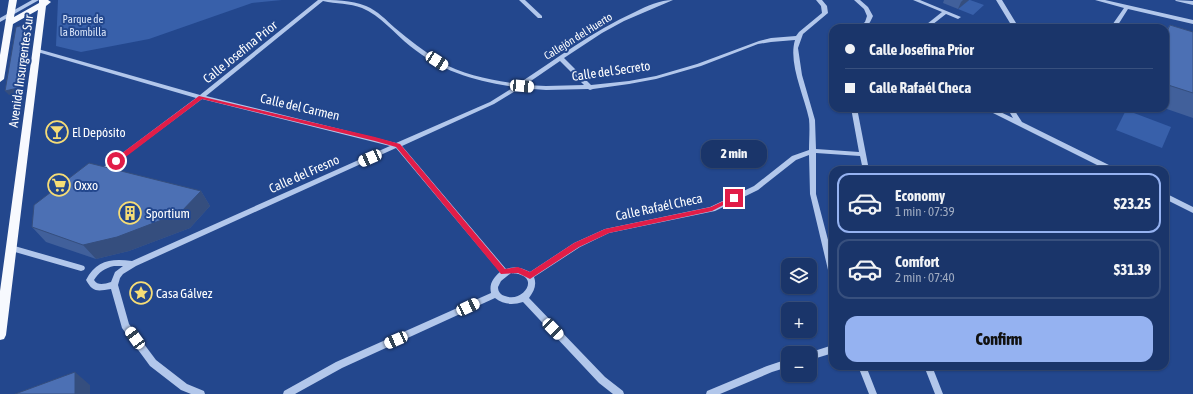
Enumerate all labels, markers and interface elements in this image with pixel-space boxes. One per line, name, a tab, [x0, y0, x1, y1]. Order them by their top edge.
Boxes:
street label: Callejón del Huerto	[542, 10, 614, 62]
street label: Avenida Insurgentes Sur	[6, 13, 36, 128]
park label: Parque de la Bombilla	[60, 13, 106, 38]
street label: Calle Josefina Prior	[200, 17, 280, 86]
text: Calle Josefina Prior	[869, 41, 974, 58]
car	[424, 49, 450, 73]
street label: Calle del Secreto	[571, 58, 651, 84]
car	[510, 79, 534, 93]
text: Calle Rafaél Checa	[869, 79, 971, 96]
street label: Calle del Carmen	[259, 91, 341, 123]
bar icon: El Depósito	[44, 119, 70, 145]
place label: El Depósito	[72, 125, 126, 140]
callout: 2 min	[701, 140, 767, 168]
text: 2 min	[721, 146, 747, 161]
car	[357, 148, 383, 168]
route start	[107, 152, 125, 170]
street label: Calle del Fresno	[267, 152, 341, 196]
supermarket icon: Oxxo	[46, 172, 72, 198]
place label: Oxxo	[74, 178, 98, 193]
icon: car	[847, 185, 883, 221]
text: Economy	[895, 187, 945, 204]
route end	[725, 189, 743, 207]
street label: Calle Rafaél Checa	[614, 190, 704, 224]
text: $23.25	[1114, 195, 1151, 212]
building icon: Sportium	[117, 200, 143, 226]
text: 1 min · 07:39	[895, 204, 955, 219]
place label: Sportium	[146, 206, 190, 221]
icon: car	[847, 251, 883, 287]
text: Comfort	[895, 253, 939, 270]
map controls	[781, 258, 817, 382]
button: layers	[781, 258, 817, 294]
text: $31.39	[1114, 261, 1151, 278]
text: 2 min · 07:40	[895, 270, 955, 285]
place icon: Casa Gálvez	[128, 280, 154, 306]
place label: Casa Gálvez	[156, 286, 213, 301]
car	[455, 296, 481, 318]
button: +	[781, 302, 817, 338]
car	[540, 316, 566, 342]
button: Confirm	[845, 316, 1153, 362]
car	[123, 325, 147, 351]
car	[383, 330, 409, 350]
button: −	[781, 346, 817, 382]

